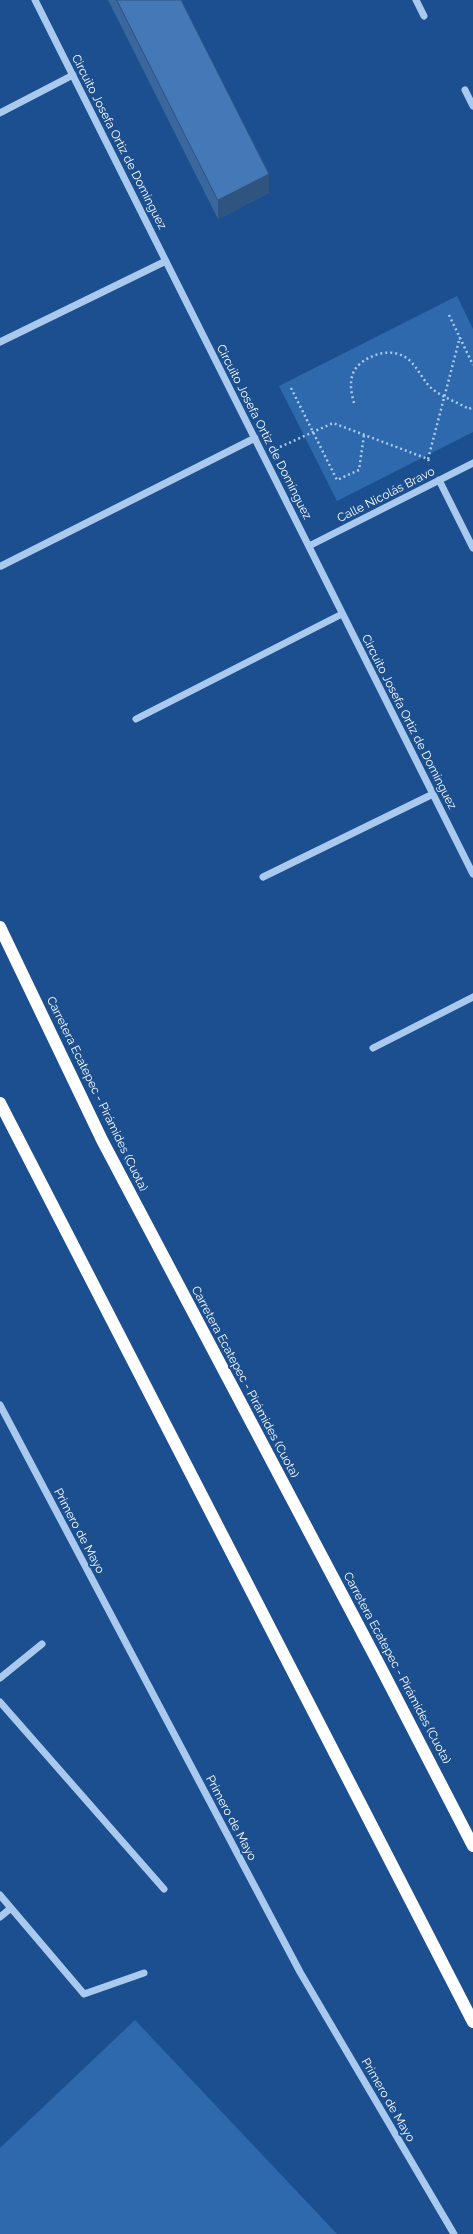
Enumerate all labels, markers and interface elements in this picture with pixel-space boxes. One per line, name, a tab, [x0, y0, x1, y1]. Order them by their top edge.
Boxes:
street label: Circuito Josefa Ortiz de Domínguez	[68, 52, 170, 232]
street label: Circuito Josefa Ortiz de Domínguez	[213, 342, 315, 522]
street label: Calle Nicolás Bravo	[335, 464, 437, 526]
street label: Circuito Josefa Ortiz de Domínguez	[358, 632, 460, 812]
street label: Carretera Ecatepec - Pirámides (Cuota)	[43, 994, 151, 1194]
street label: Carretera Ecatepec - Pirámides (Cuota)	[188, 1284, 302, 1480]
street label: Primero de Mayo	[50, 1486, 108, 1576]
street label: Carretera Ecatepec - Pirámides (Cuota)	[340, 1570, 454, 1766]
street label: Primero de Mayo	[202, 1773, 260, 1863]
street label: Primero de Mayo	[358, 2056, 418, 2144]

